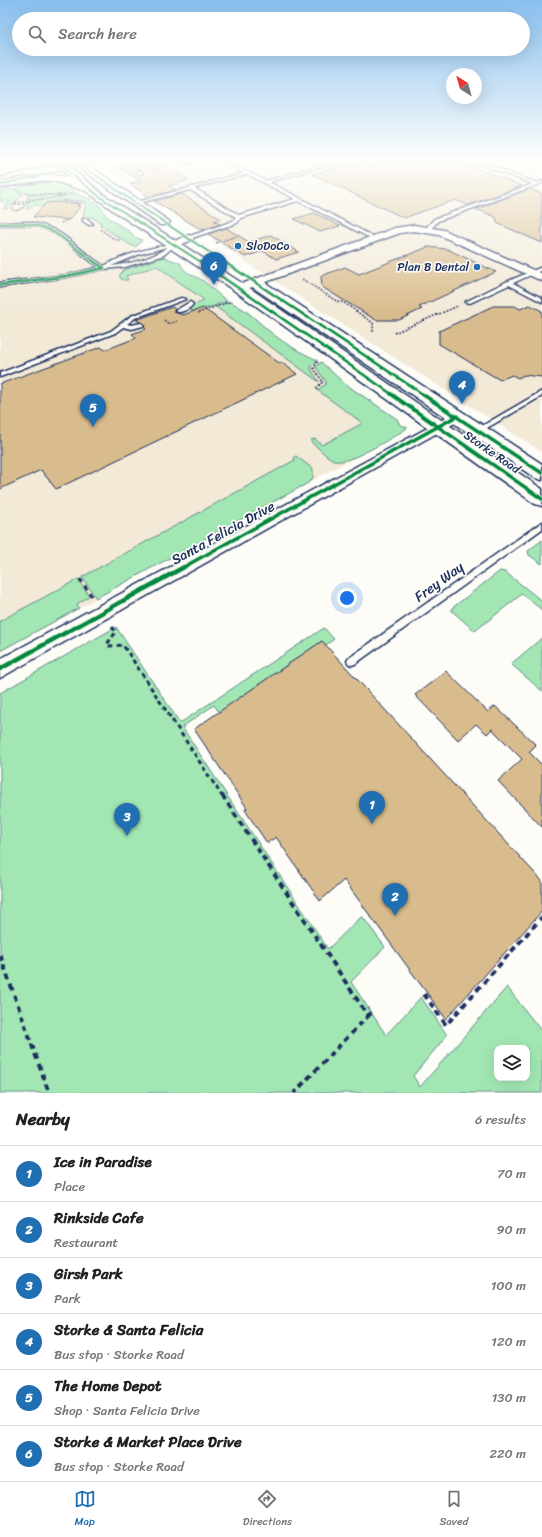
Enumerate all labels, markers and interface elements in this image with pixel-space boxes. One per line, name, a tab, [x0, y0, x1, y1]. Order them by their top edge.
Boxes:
search box	[12, 12, 530, 56]
text: Search here	[58, 21, 137, 47]
icon: search	[26, 23, 48, 45]
north arrow	[446, 68, 482, 104]
place label: SloDoCo	[246, 235, 290, 257]
marker: SloDoCo	[233, 241, 243, 251]
pin: 6	[201, 252, 227, 285]
place label: Plan B Dental	[397, 256, 470, 278]
marker: Plan B Dental	[472, 262, 482, 272]
pin: 4	[449, 371, 475, 404]
pin: 5	[80, 394, 106, 427]
street label: Storke Road	[459, 424, 526, 481]
street label: Santa Felicia Drive	[166, 494, 280, 572]
street label: Frey Way	[409, 555, 470, 609]
your location	[337, 588, 357, 608]
pin: 1	[359, 791, 385, 824]
pin: 3	[114, 803, 140, 836]
pin: 2	[382, 883, 408, 916]
map controls	[494, 1045, 530, 1081]
button: layers	[494, 1045, 530, 1081]
text: Nearby	[16, 1104, 70, 1134]
text: 6 results	[475, 1108, 526, 1131]
text: Ice in Paradise	[54, 1149, 152, 1175]
text: 1	[26, 1162, 32, 1185]
text: 70 m	[497, 1162, 526, 1185]
text: Place	[54, 1175, 85, 1198]
text: Rinkside Cafe	[54, 1205, 144, 1231]
text: 2	[25, 1218, 33, 1241]
text: 90 m	[496, 1218, 526, 1241]
text: Restaurant	[54, 1231, 118, 1254]
text: Girsh Park	[54, 1261, 123, 1287]
text: 3	[25, 1274, 33, 1297]
text: 100 m	[491, 1274, 526, 1297]
text: Park	[54, 1287, 81, 1310]
text: Storke & Santa Felicia	[54, 1317, 203, 1343]
text: 4	[25, 1330, 33, 1353]
text: 120 m	[491, 1330, 526, 1353]
text: Bus stop · Storke Road	[54, 1343, 184, 1366]
text: The Home Depot	[54, 1373, 161, 1399]
text: 5	[25, 1386, 33, 1409]
text: 130 m	[492, 1386, 526, 1409]
text: Shop · Santa Felicia Drive	[54, 1399, 200, 1422]
text: Storke & Market Place Drive	[54, 1429, 242, 1455]
text: 6	[25, 1442, 33, 1465]
text: 220 m	[489, 1442, 526, 1465]
text: Bus stop · Storke Road	[54, 1455, 184, 1478]
tab: Map	[74, 1488, 96, 1531]
tab: Directions	[243, 1488, 292, 1531]
tab: Saved	[439, 1488, 468, 1531]

